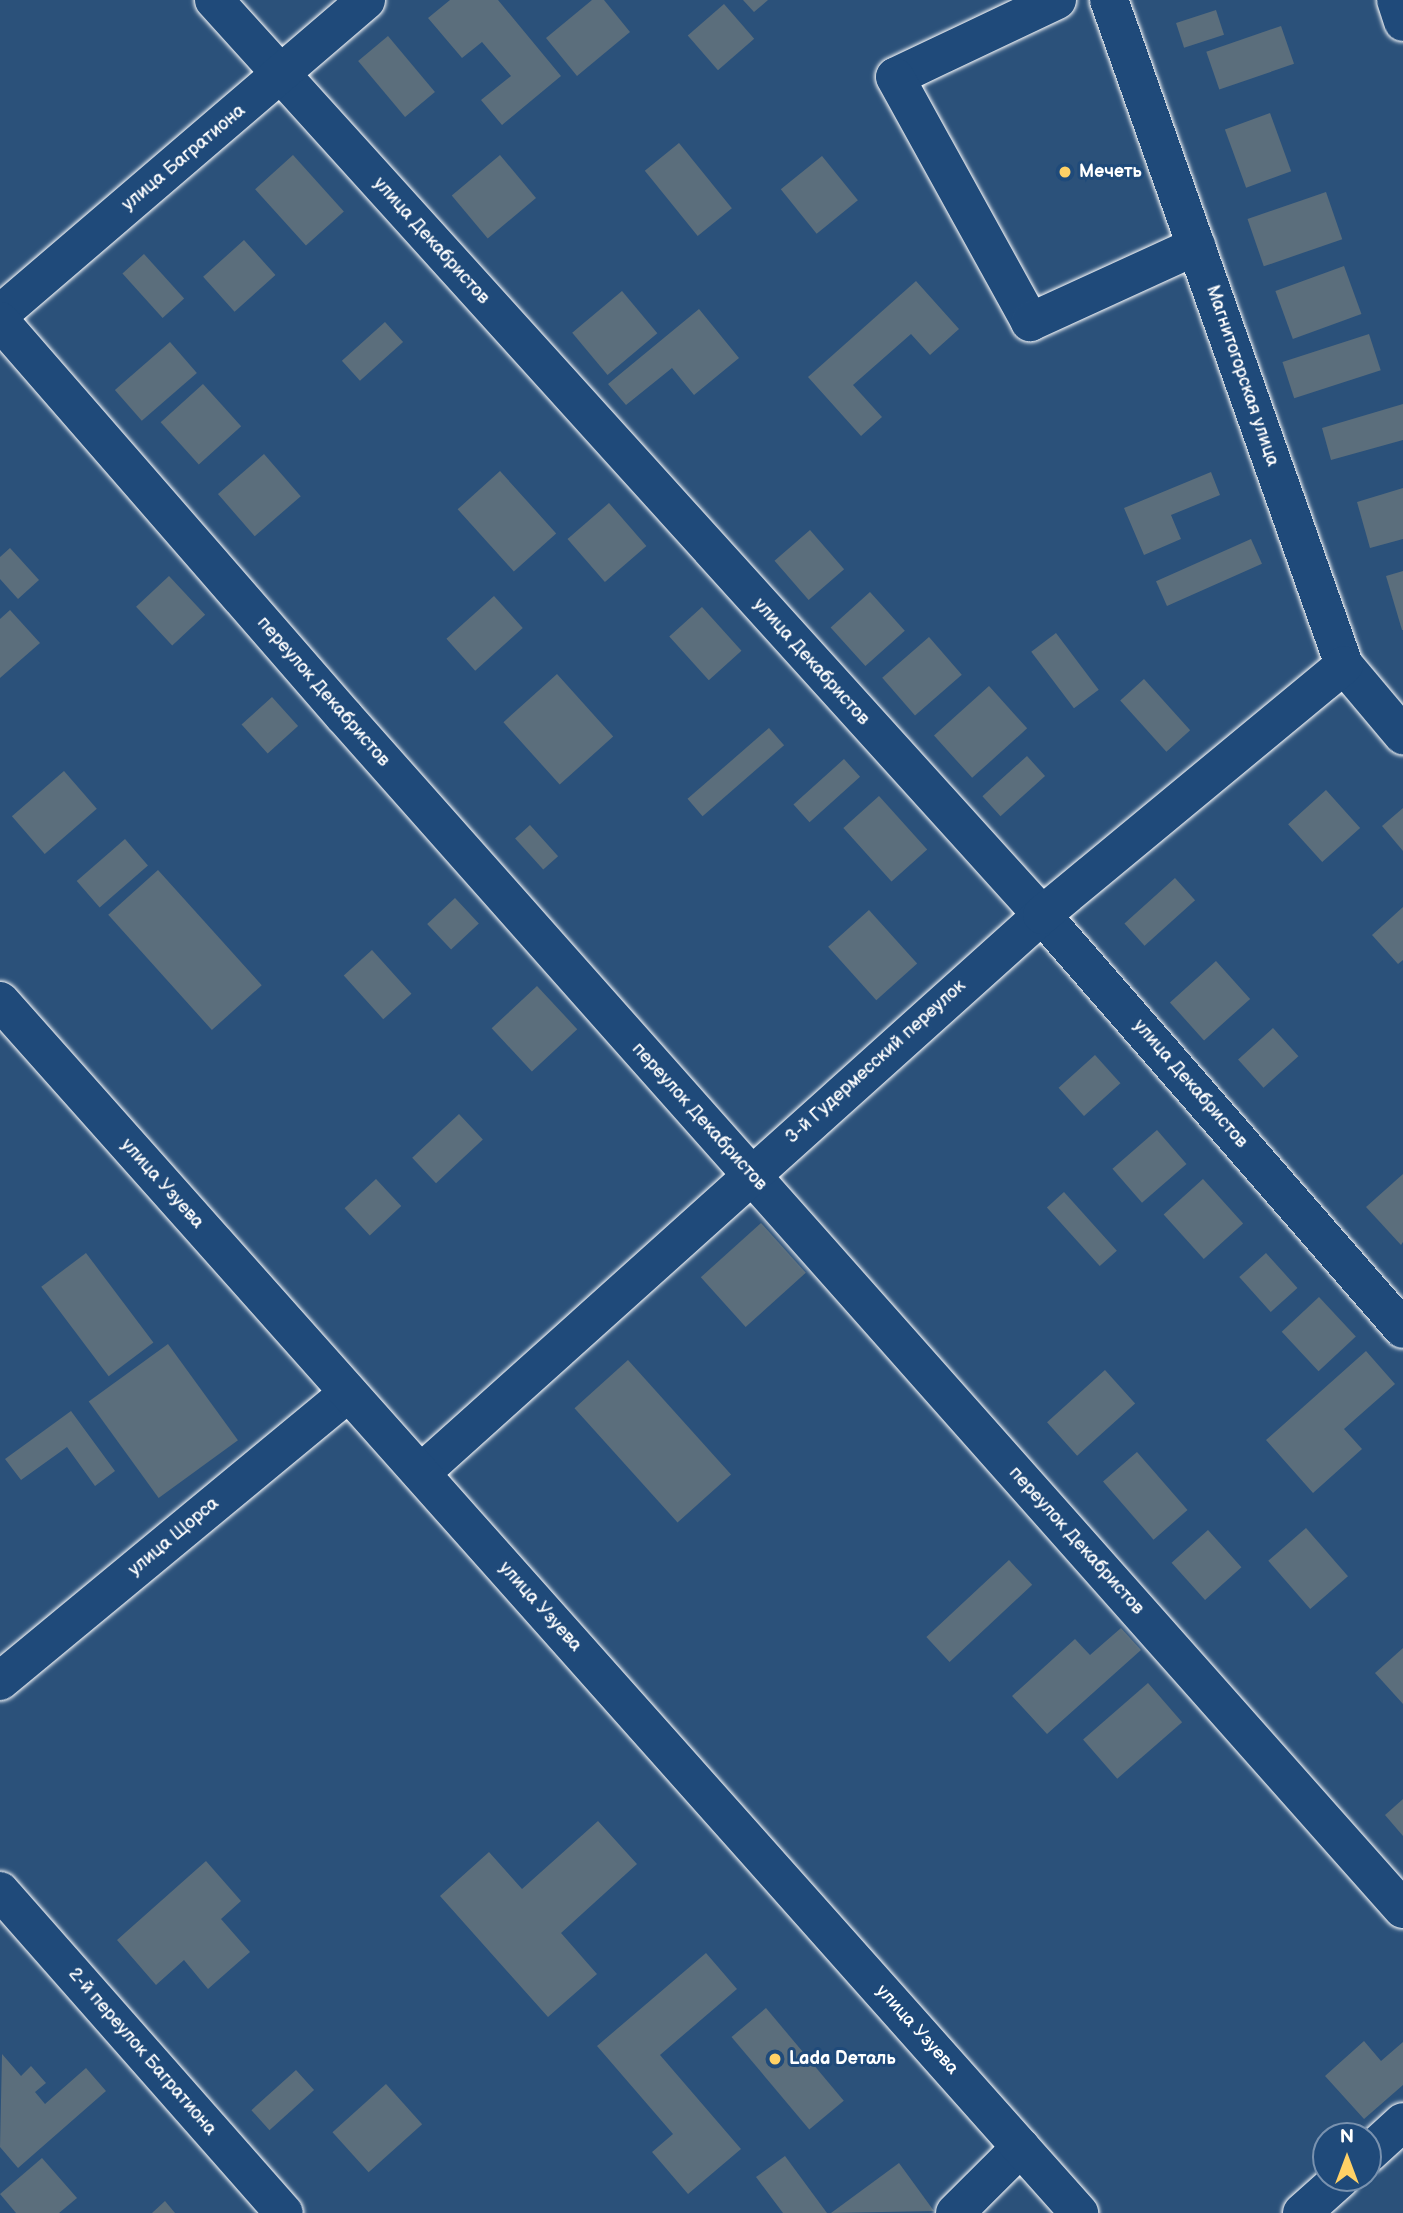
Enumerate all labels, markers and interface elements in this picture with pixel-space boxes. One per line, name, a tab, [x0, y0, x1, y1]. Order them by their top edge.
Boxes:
street label: улица Багратиона	[118, 100, 250, 216]
place label: Мечеть	[1079, 161, 1142, 183]
marker: Мечеть	[1057, 164, 1073, 180]
street label: улица Декабристов	[368, 173, 494, 309]
street label: Магнитогорская улица	[1201, 283, 1283, 469]
street label: улица Декабристов	[748, 594, 874, 730]
street label: переулок Декабристов	[252, 613, 394, 771]
street label: 3-й Гудермесский переулок	[782, 975, 970, 1149]
street label: улица Декабристов	[1128, 1015, 1252, 1153]
street label: переулок Декабристов	[627, 1039, 771, 1195]
street label: улица Узуева	[116, 1135, 208, 1233]
street label: переулок Декабристов	[1004, 1463, 1148, 1619]
street label: улица Щорса	[124, 1493, 224, 1581]
street label: улица Узуева	[494, 1558, 586, 1656]
street label: 2-й переулок Багратиона	[63, 1964, 221, 2140]
street label: улица Узуева	[871, 1981, 963, 2079]
place label: Lada Dеталь	[789, 2048, 896, 2070]
marker: Lada Dеталь	[767, 2051, 783, 2067]
north arrow	[1312, 2122, 1382, 2192]
text: N	[1340, 2126, 1354, 2149]

